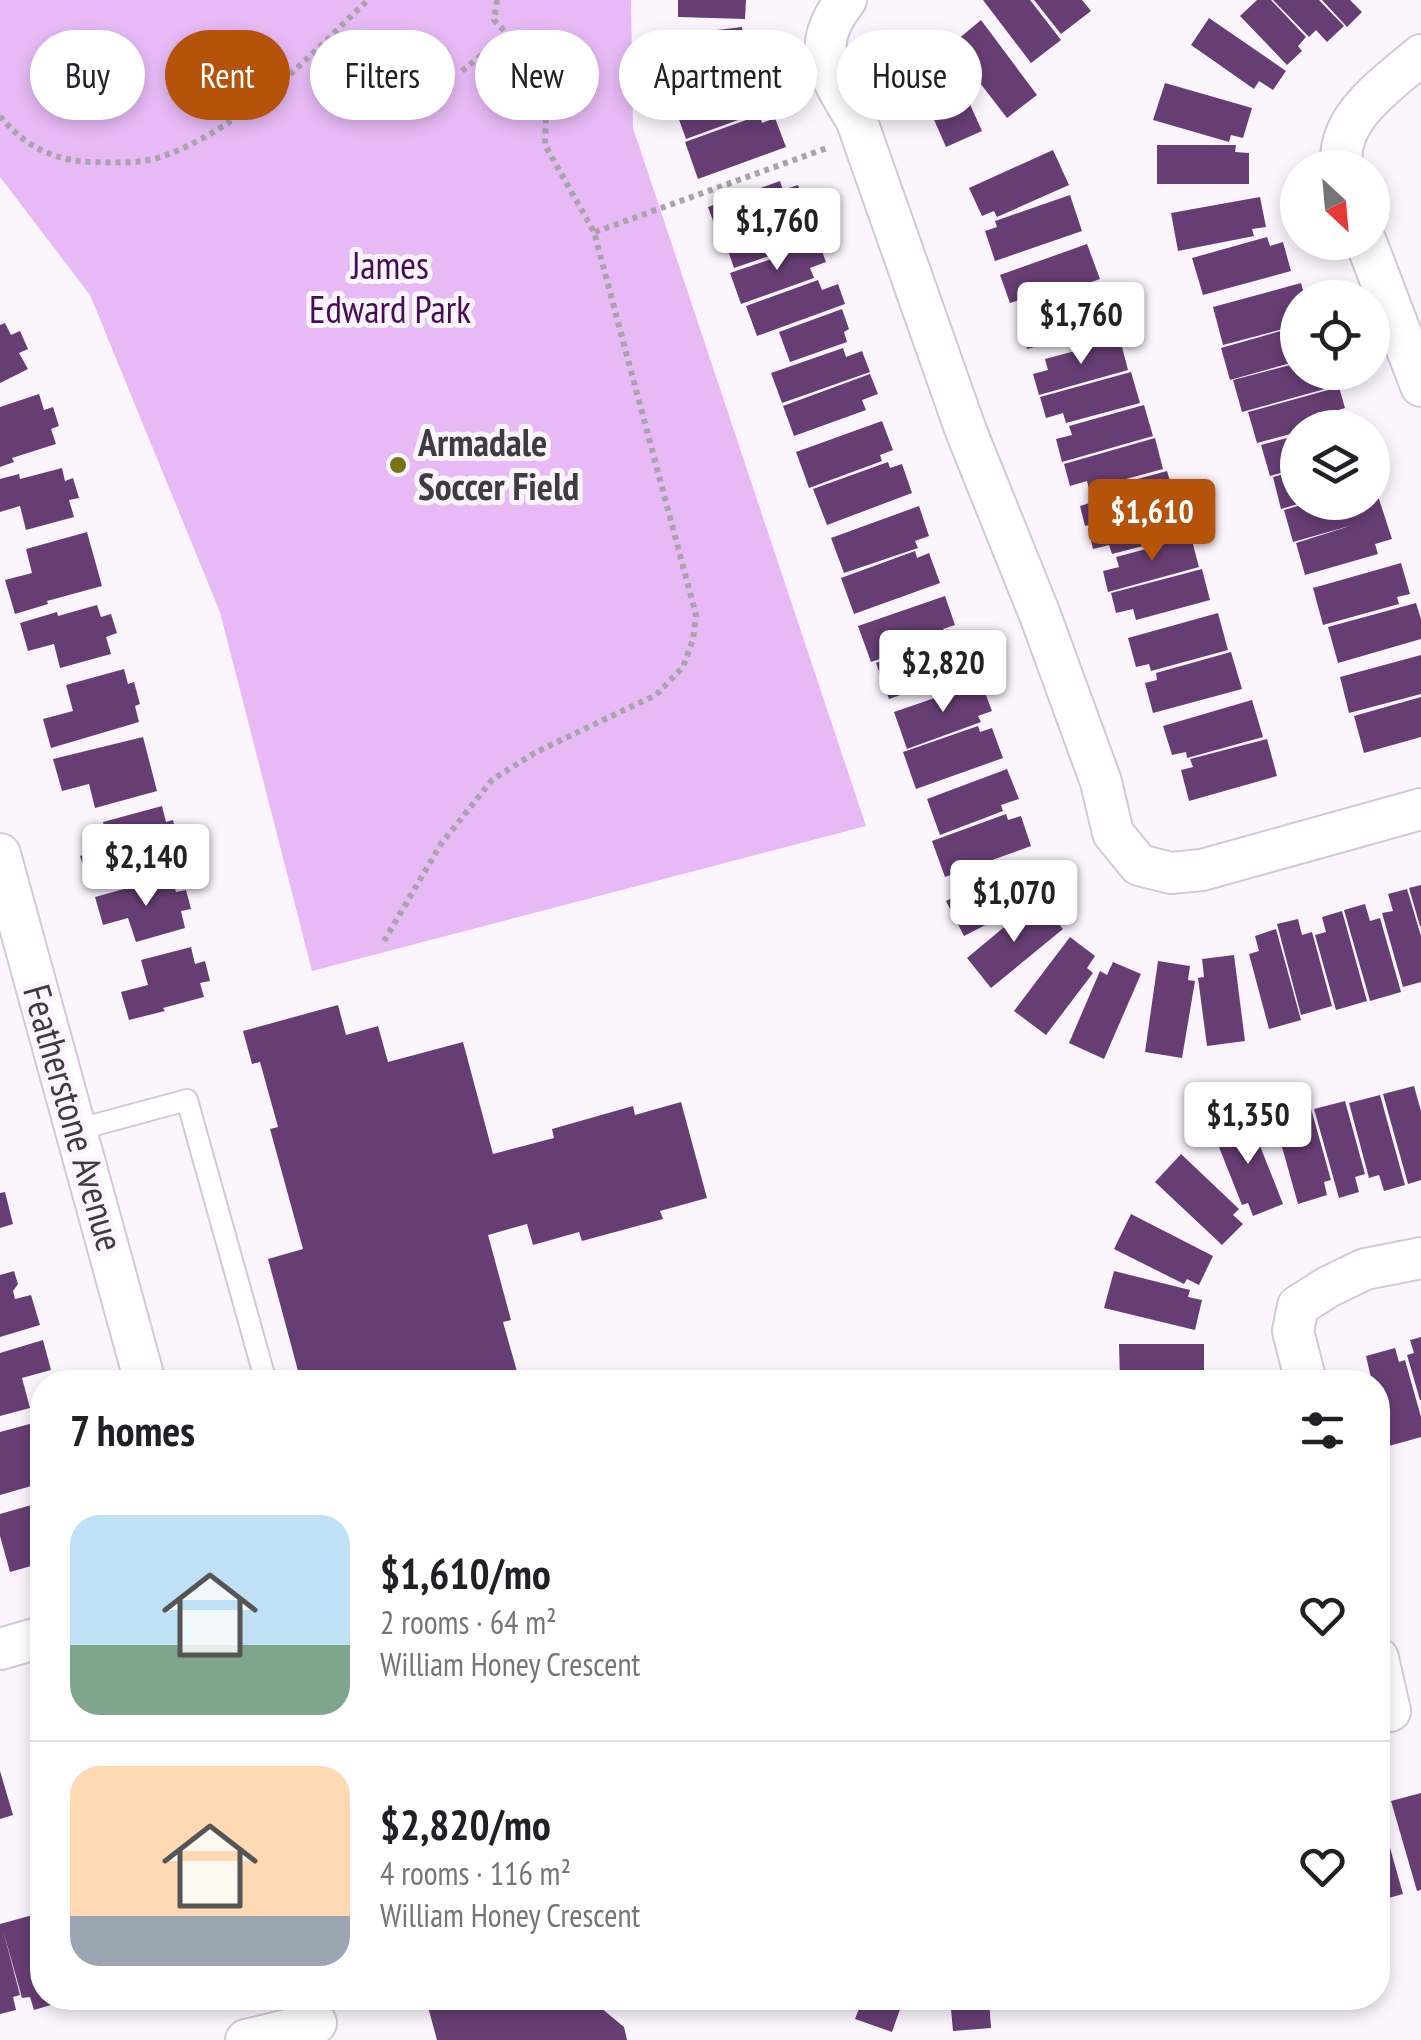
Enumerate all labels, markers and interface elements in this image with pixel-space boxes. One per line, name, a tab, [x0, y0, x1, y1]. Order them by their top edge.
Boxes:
chip: Buy	[30, 30, 145, 120]
chip: Rent	[165, 30, 290, 120]
chip: Filters	[310, 30, 455, 120]
chip: New	[475, 30, 599, 120]
chip: Apartment	[619, 30, 817, 120]
chip: House	[837, 30, 982, 120]
north arrow	[1280, 150, 1390, 260]
map controls	[1280, 150, 1390, 520]
pin: $1,760	[696, 188, 858, 273]
text: $1,760	[735, 199, 819, 241]
park label: James Edward Park	[309, 240, 471, 333]
button: locate	[1280, 280, 1390, 390]
pin: $1,760	[1000, 282, 1162, 367]
text: $1,760	[1039, 293, 1123, 335]
button: layers	[1280, 410, 1390, 520]
place label: Armadale Soccer Field	[417, 417, 579, 510]
marker: Armadale Soccer Field	[387, 454, 409, 476]
pin: $1,610	[1071, 479, 1233, 564]
text: $1,610	[1110, 490, 1194, 532]
pin: $2,820	[862, 630, 1024, 715]
text: $2,820	[901, 641, 985, 683]
pin: $2,140	[65, 824, 227, 909]
text: $2,140	[104, 835, 188, 877]
pin: $1,070	[933, 860, 1095, 945]
text: $1,070	[972, 871, 1056, 913]
street label: Featherstone Avenue	[13, 979, 136, 1256]
pin: $1,350	[1167, 1082, 1329, 1167]
text: $1,350	[1206, 1093, 1290, 1135]
text: 7 homes	[70, 1403, 195, 1458]
icon: filters	[1295, 1403, 1350, 1458]
text: $1,610/mo	[380, 1546, 551, 1601]
icon: home	[150, 1555, 270, 1675]
icon: heart	[1295, 1588, 1350, 1643]
text: 2 rooms · 64 m²	[380, 1601, 557, 1643]
text: William Honey Crescent	[380, 1643, 640, 1685]
text: $2,820/mo	[380, 1797, 551, 1852]
icon: home	[150, 1806, 270, 1926]
icon: heart	[1295, 1839, 1350, 1894]
text: 4 rooms · 116 m²	[380, 1852, 571, 1894]
text: William Honey Crescent	[380, 1894, 640, 1936]

